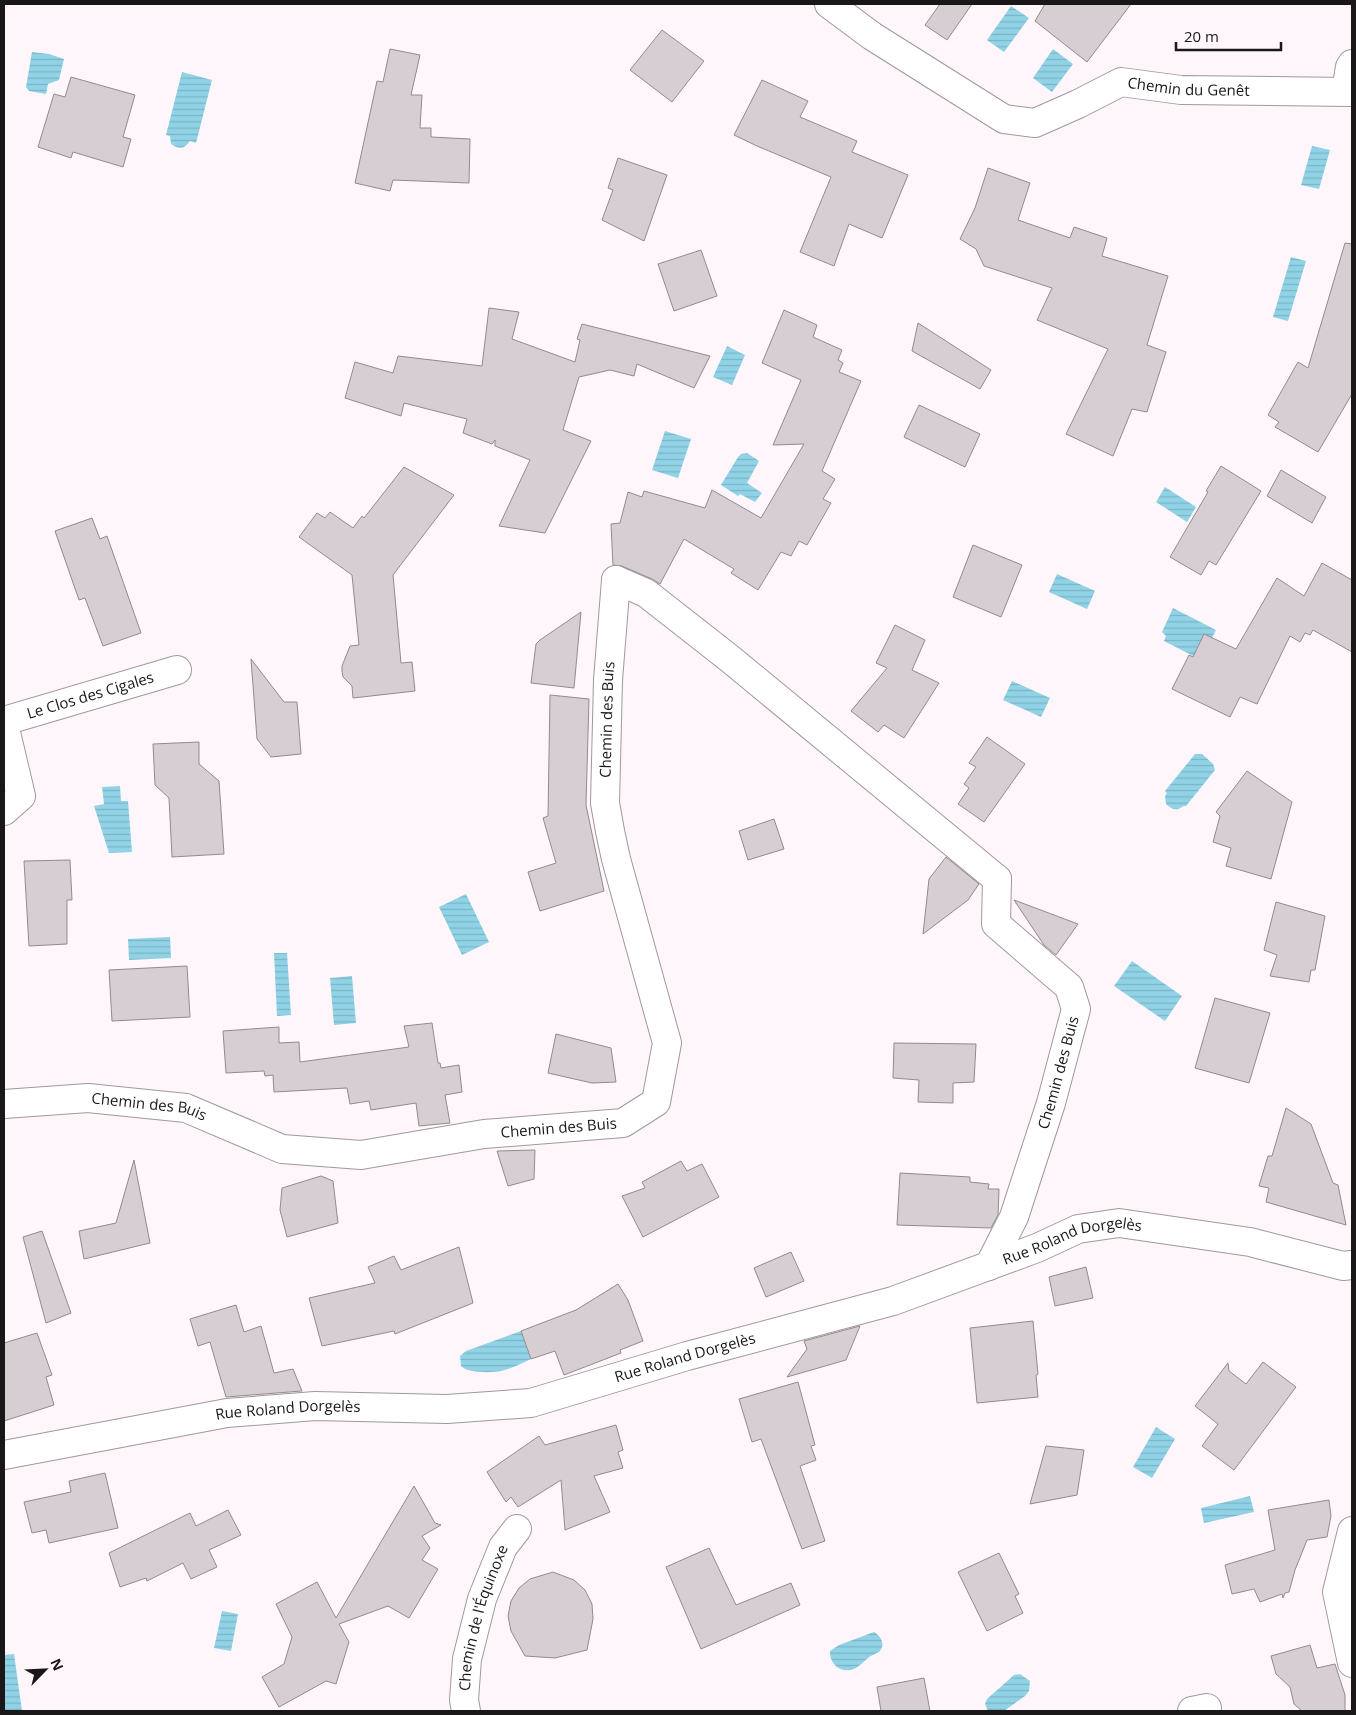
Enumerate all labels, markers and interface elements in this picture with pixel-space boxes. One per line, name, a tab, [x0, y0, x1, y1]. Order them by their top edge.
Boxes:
scale bar	[1176, 20, 1281, 52]
text: 20 m	[1184, 26, 1219, 46]
street label: Chemin du Genêt	[1126, 72, 1250, 100]
street label: Chemin des Buis	[595, 661, 618, 778]
street label: Le Clos des Cigales	[24, 666, 156, 723]
street label: Chemin des Buis	[1032, 1014, 1083, 1132]
street label: Chemin des Buis	[91, 1087, 210, 1125]
street label: Chemin des Buis	[500, 1113, 617, 1142]
street label: Rue Roland Dorgelès	[1000, 1212, 1143, 1269]
street label: Rue Roland Dorgelès	[612, 1327, 757, 1386]
street label: Rue Roland Dorgelès	[213, 1395, 361, 1424]
street label: Chemin de l'Équinoxe	[454, 1541, 512, 1692]
north arrow	[20, 1645, 70, 1695]
text: N	[46, 1655, 68, 1674]

